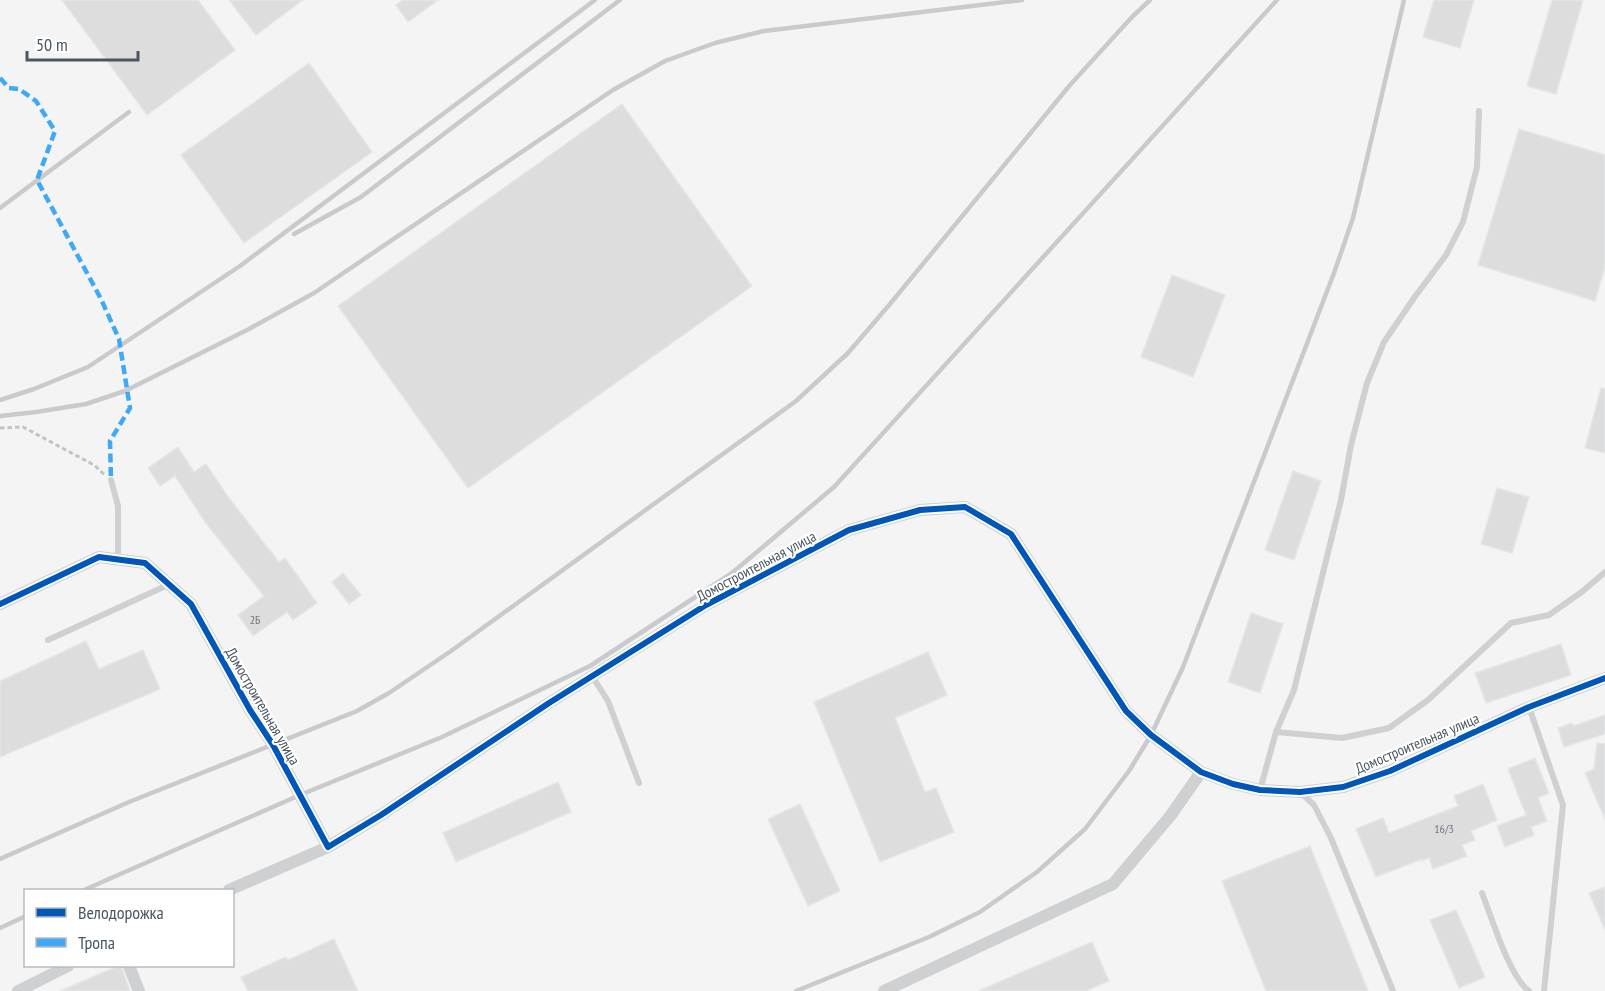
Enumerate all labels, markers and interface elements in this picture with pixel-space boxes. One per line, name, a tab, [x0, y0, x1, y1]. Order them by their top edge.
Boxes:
scale bar	[27, 24, 138, 62]
text: 50 m	[36, 33, 68, 56]
street label: Домостроительная улица	[693, 526, 819, 606]
house number: 2Б	[250, 612, 260, 627]
street label: Домостроительная улица	[222, 644, 304, 768]
street label: Домостроительная улица	[1352, 708, 1482, 778]
house number: 16/3	[1434, 821, 1454, 836]
legend	[24, 889, 234, 967]
text: Велодорожка	[78, 901, 164, 924]
text: Тропа	[78, 931, 115, 954]

